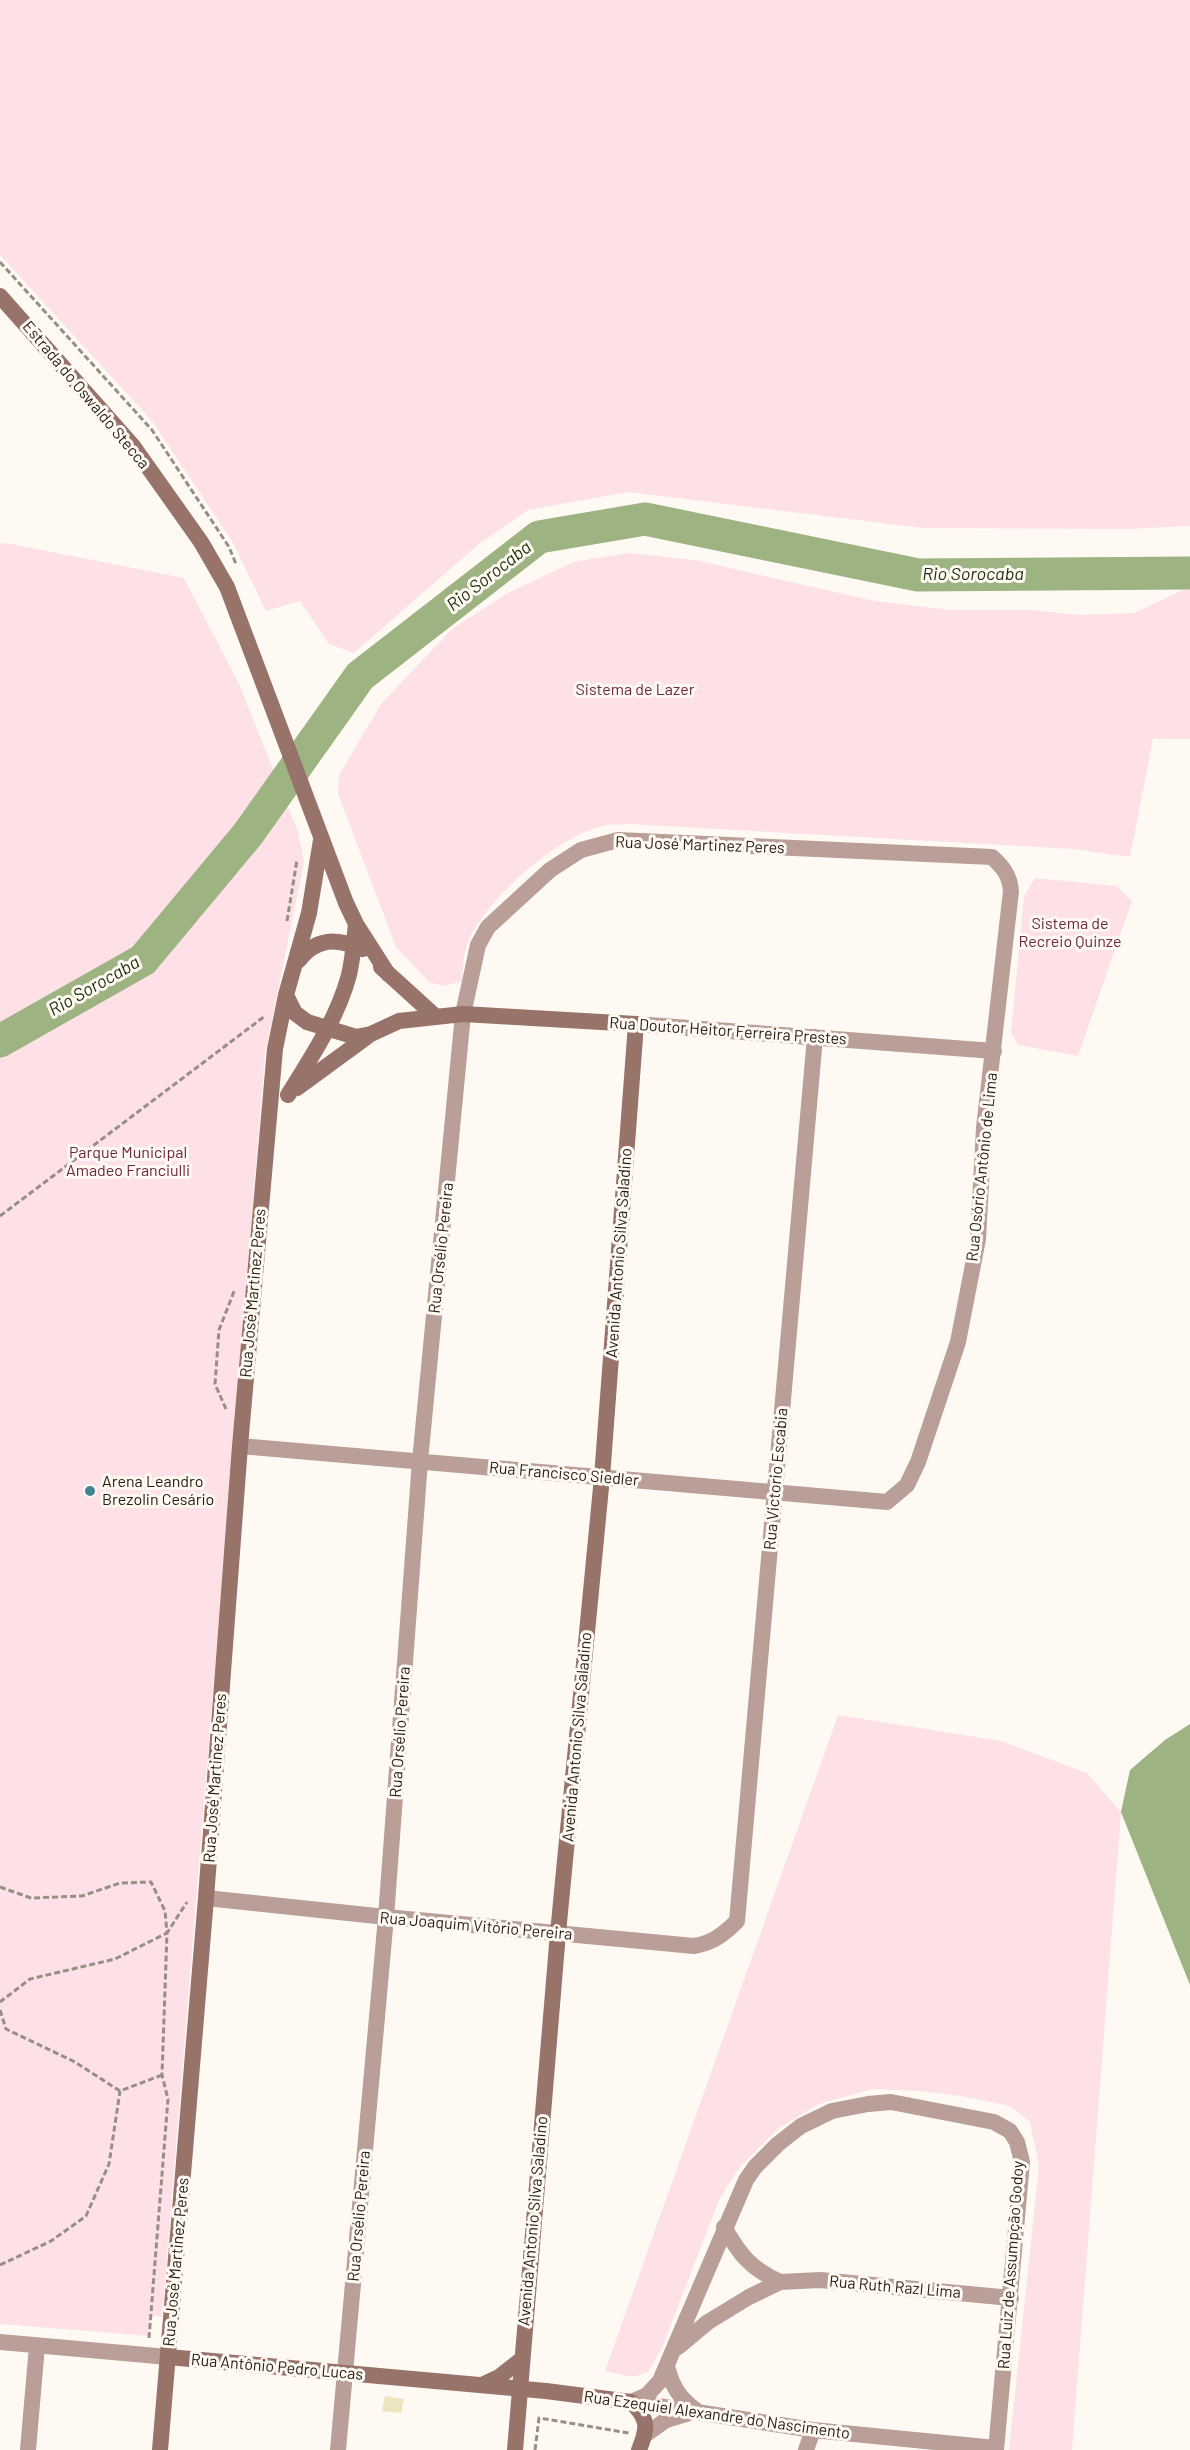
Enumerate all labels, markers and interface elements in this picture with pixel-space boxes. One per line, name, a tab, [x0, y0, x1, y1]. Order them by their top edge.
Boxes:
street label: Estrada do Oswaldo Stecca	[18, 317, 154, 473]
water label: Rio Sorocaba	[442, 536, 536, 616]
water label: Rio Sorocaba	[922, 563, 1024, 585]
park label: Sistema de Lazer	[575, 680, 695, 700]
street label: Rua José Martinez Peres	[615, 832, 785, 858]
park label: Sistema de Recreio Quinze	[1018, 914, 1122, 952]
water label: Rio Sorocaba	[45, 951, 143, 1021]
street label: Rua Doutor Heitor Ferreira Prestes	[609, 1013, 847, 1049]
street label: Rua Osório Antônio de Lima	[963, 1072, 1001, 1262]
park label: Parque Municipal Amadeo Franciulli	[66, 1143, 190, 1181]
street label: Avenida Antonio Silva Saladino	[602, 1147, 636, 1359]
street label: Rua Orsélio Pereira	[425, 1182, 457, 1314]
street label: Rua José Martinez Peres	[236, 1208, 270, 1378]
street label: Rua Victorio Escabia	[760, 1407, 792, 1551]
street label: Rua Francisco Siedler	[488, 1458, 640, 1490]
place label: Arena Leandro Brezolin Cesário	[102, 1472, 214, 1510]
marker: Arena Leandro Brezolin Cesário	[83, 1484, 97, 1498]
street label: Avenida Antonio Silva Saladino	[558, 1631, 596, 1843]
street label: Rua Orsélio Pereira	[386, 1666, 414, 1798]
street label: Rua José Martinez Peres	[200, 1693, 230, 1863]
street label: Rua Joaquim Vitório Pereira	[379, 1908, 573, 1944]
street label: Avenida Antonio Silva Saladino	[514, 2115, 552, 2327]
street label: Rua Orsélio Pereira	[344, 2150, 374, 2282]
street label: Rua Luiz de Assumpção Godoy	[994, 2160, 1028, 2370]
street label: Rua José Martinez Peres	[159, 2177, 193, 2347]
street label: Rua Ruth Razl Lima	[828, 2272, 962, 2302]
street label: Rua Antônio Pedro Lucas	[190, 2350, 364, 2384]
street label: Rua Ezequiel Alexandre do Nascimento	[583, 2387, 851, 2443]

